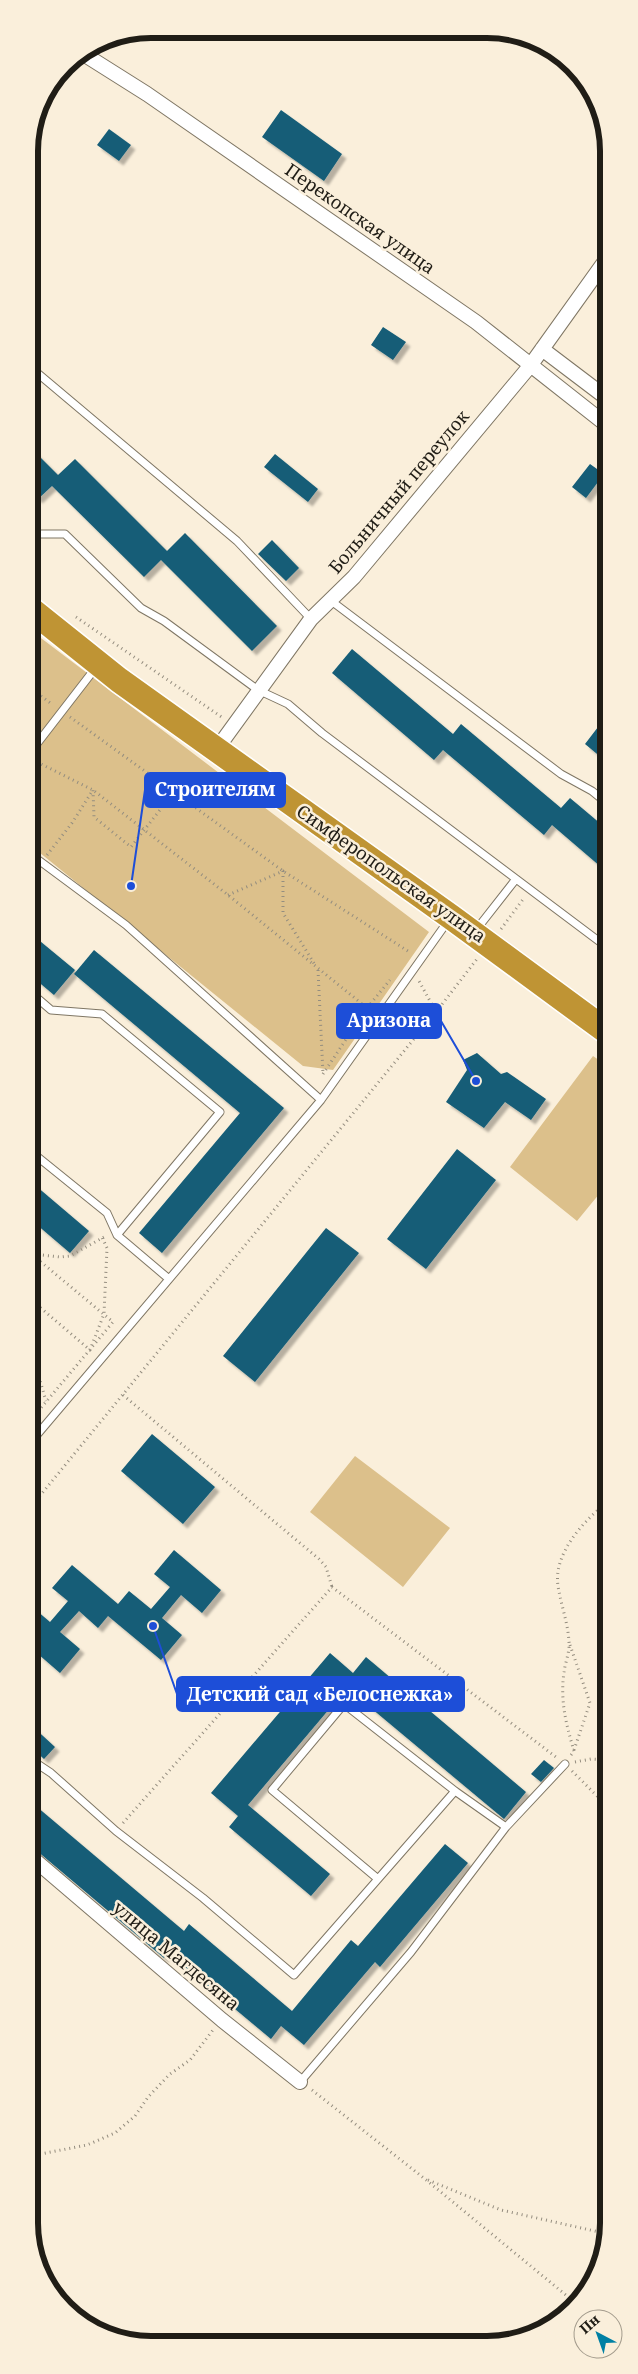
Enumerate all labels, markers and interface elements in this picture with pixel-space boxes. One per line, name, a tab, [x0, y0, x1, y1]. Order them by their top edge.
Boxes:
street label: Перекопская улица	[281, 157, 440, 279]
street label: Больничный переулок	[323, 404, 474, 578]
callout: Строителям	[145, 773, 285, 807]
text: Строителям	[155, 776, 275, 802]
street label: Симферопольская улица	[292, 799, 491, 948]
callout: Аризона	[337, 1004, 441, 1038]
text: Аризона	[347, 1007, 431, 1033]
callout: Детский сад «Белоснежка»	[177, 1677, 464, 1711]
text: Детский сад «Белоснежка»	[187, 1681, 453, 1707]
street label: улица Магдесяна	[108, 1895, 245, 2015]
north arrow	[573, 2309, 623, 2359]
text: Пн	[575, 2309, 604, 2338]

